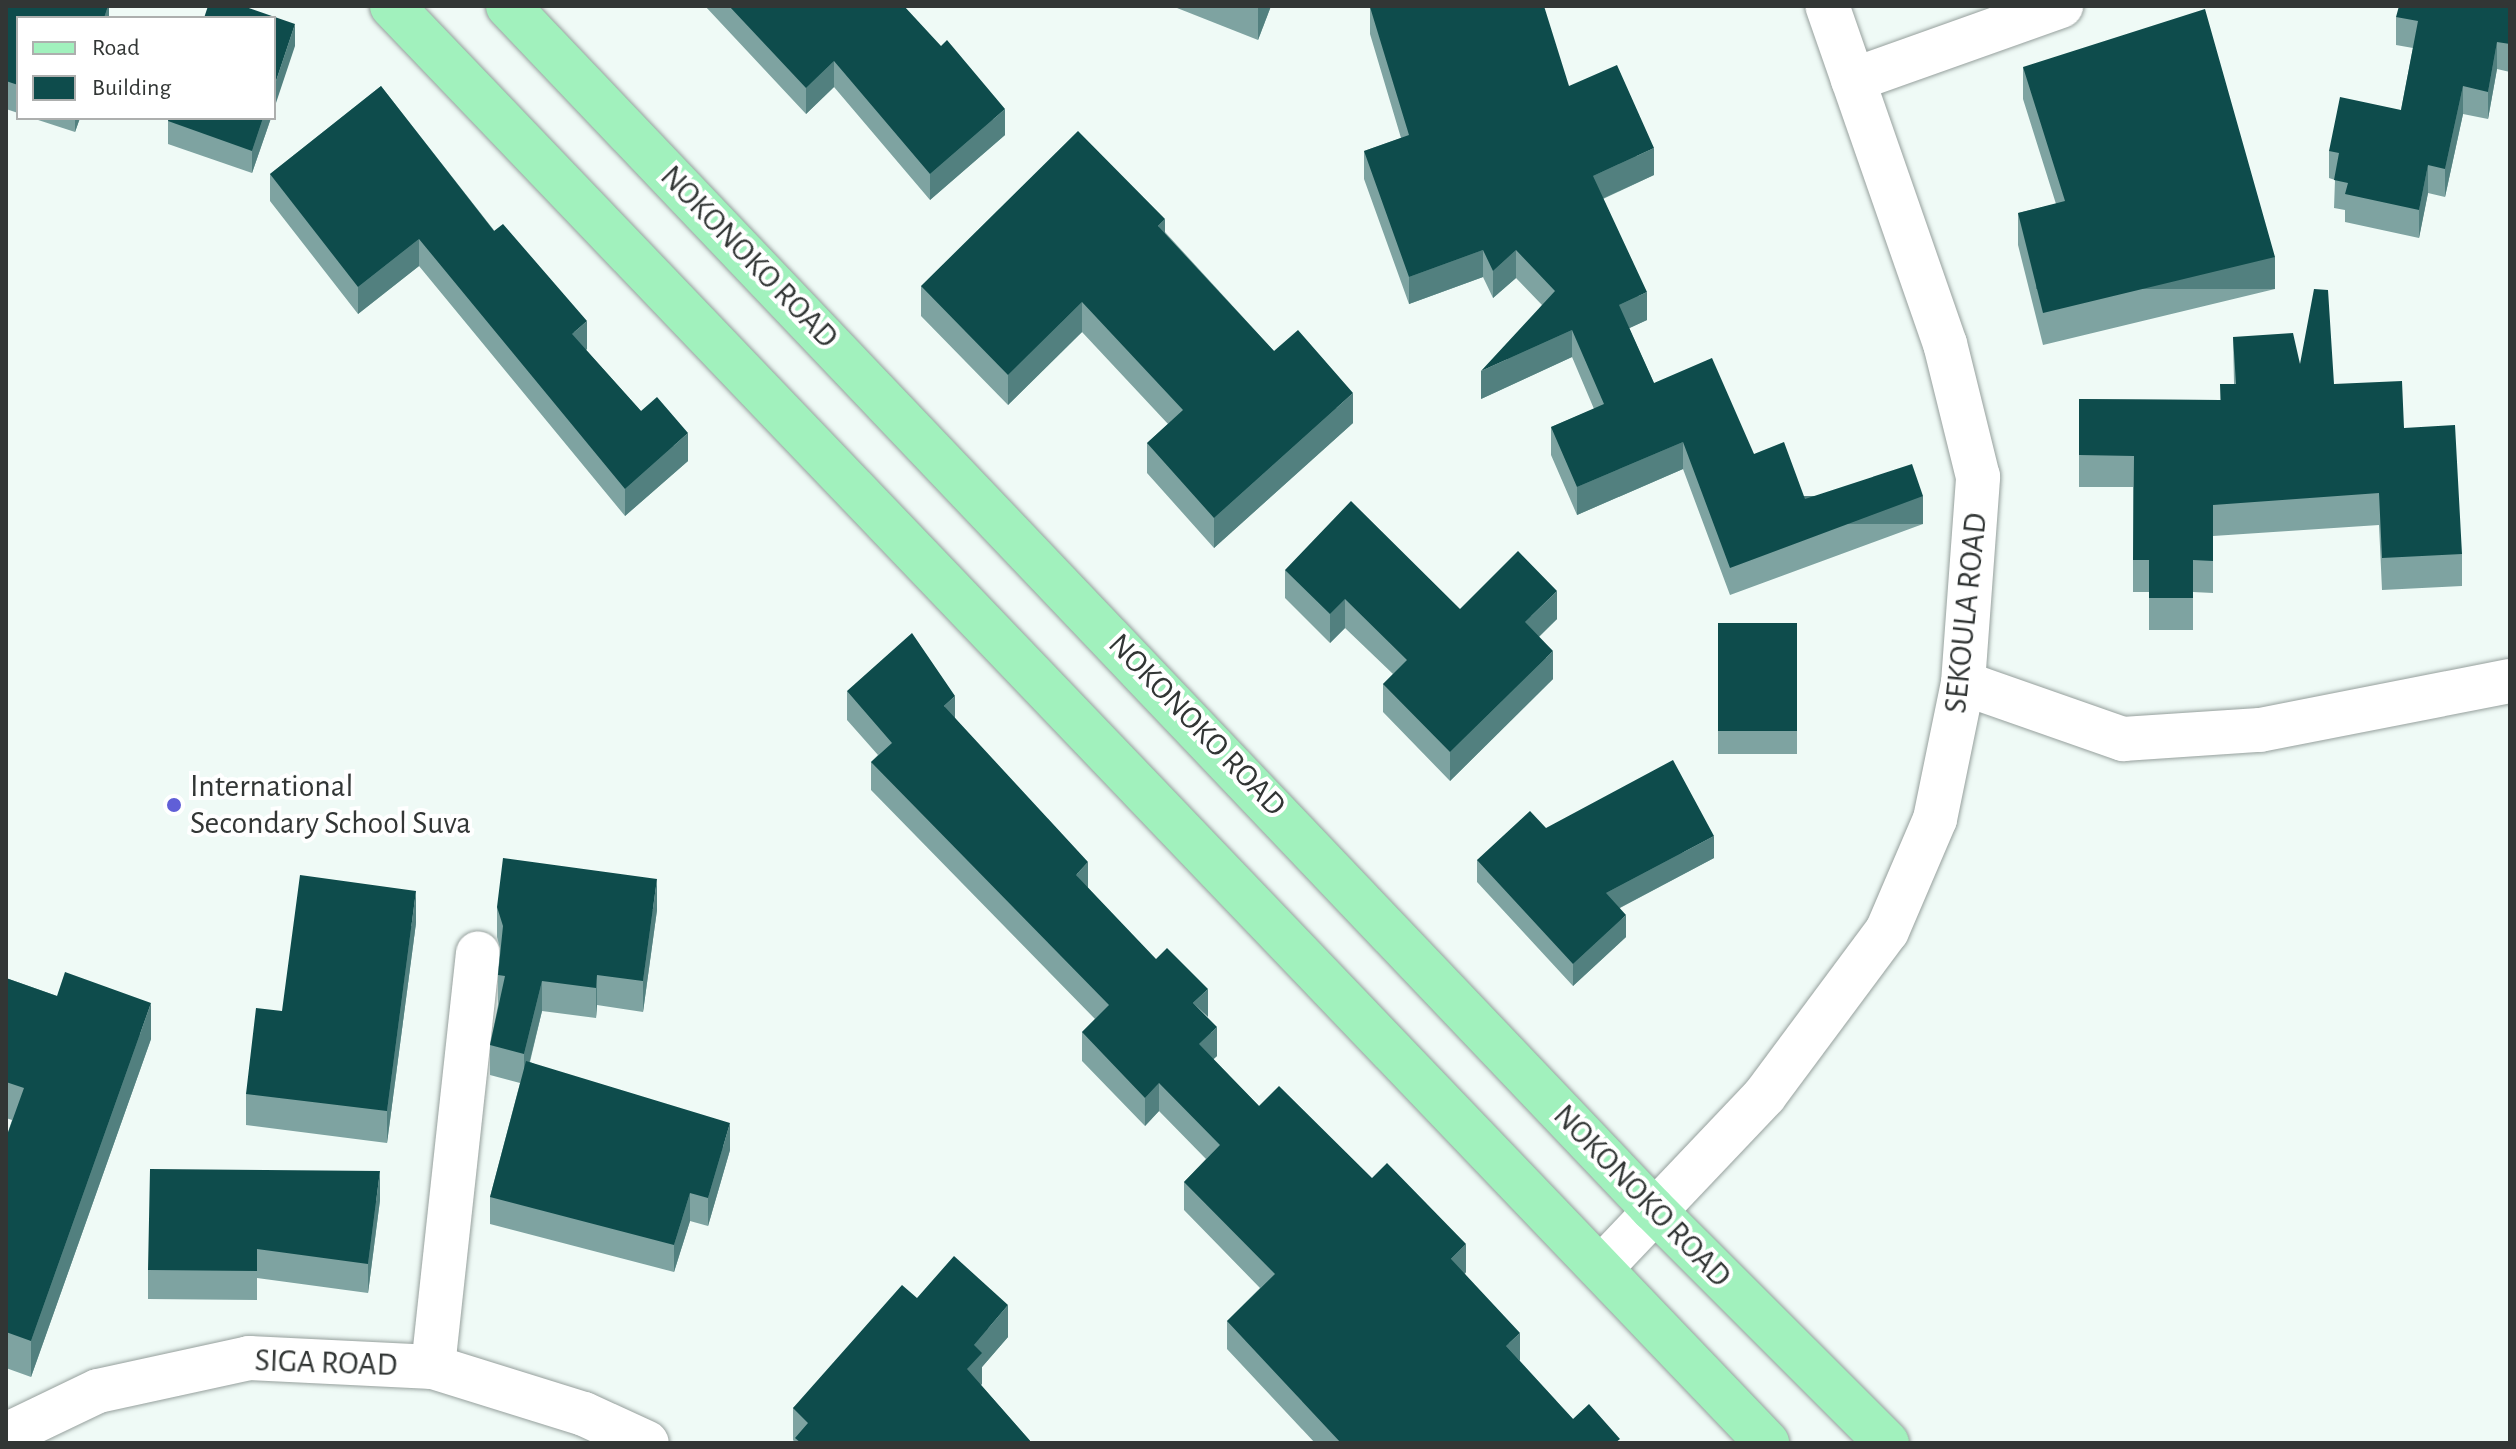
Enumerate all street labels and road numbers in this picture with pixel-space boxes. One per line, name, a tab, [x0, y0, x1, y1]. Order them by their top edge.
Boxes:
street label: NOKONOKO ROAD	[652, 158, 846, 356]
street label: SEKOULA ROAD	[1936, 511, 1996, 715]
street label: NOKONOKO ROAD	[1100, 626, 1294, 824]
street label: NOKONOKO ROAD	[1545, 1097, 1739, 1295]
street label: SIGA ROAD	[254, 1341, 398, 1385]

